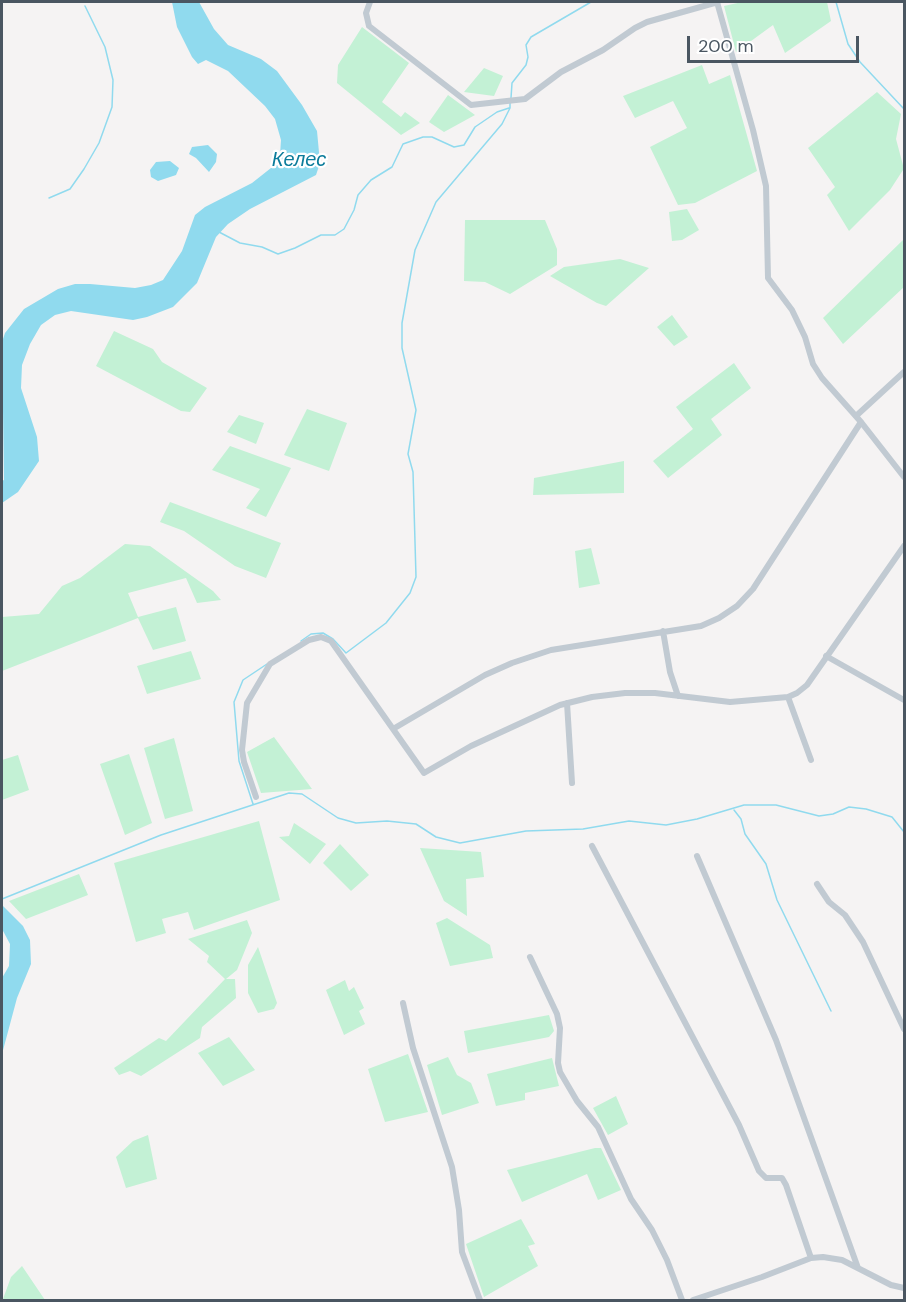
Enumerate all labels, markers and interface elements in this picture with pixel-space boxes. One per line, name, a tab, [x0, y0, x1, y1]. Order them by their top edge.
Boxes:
scale bar	[690, 24, 862, 62]
text: 200 m	[698, 34, 754, 58]
water label: Келес	[272, 149, 326, 173]

